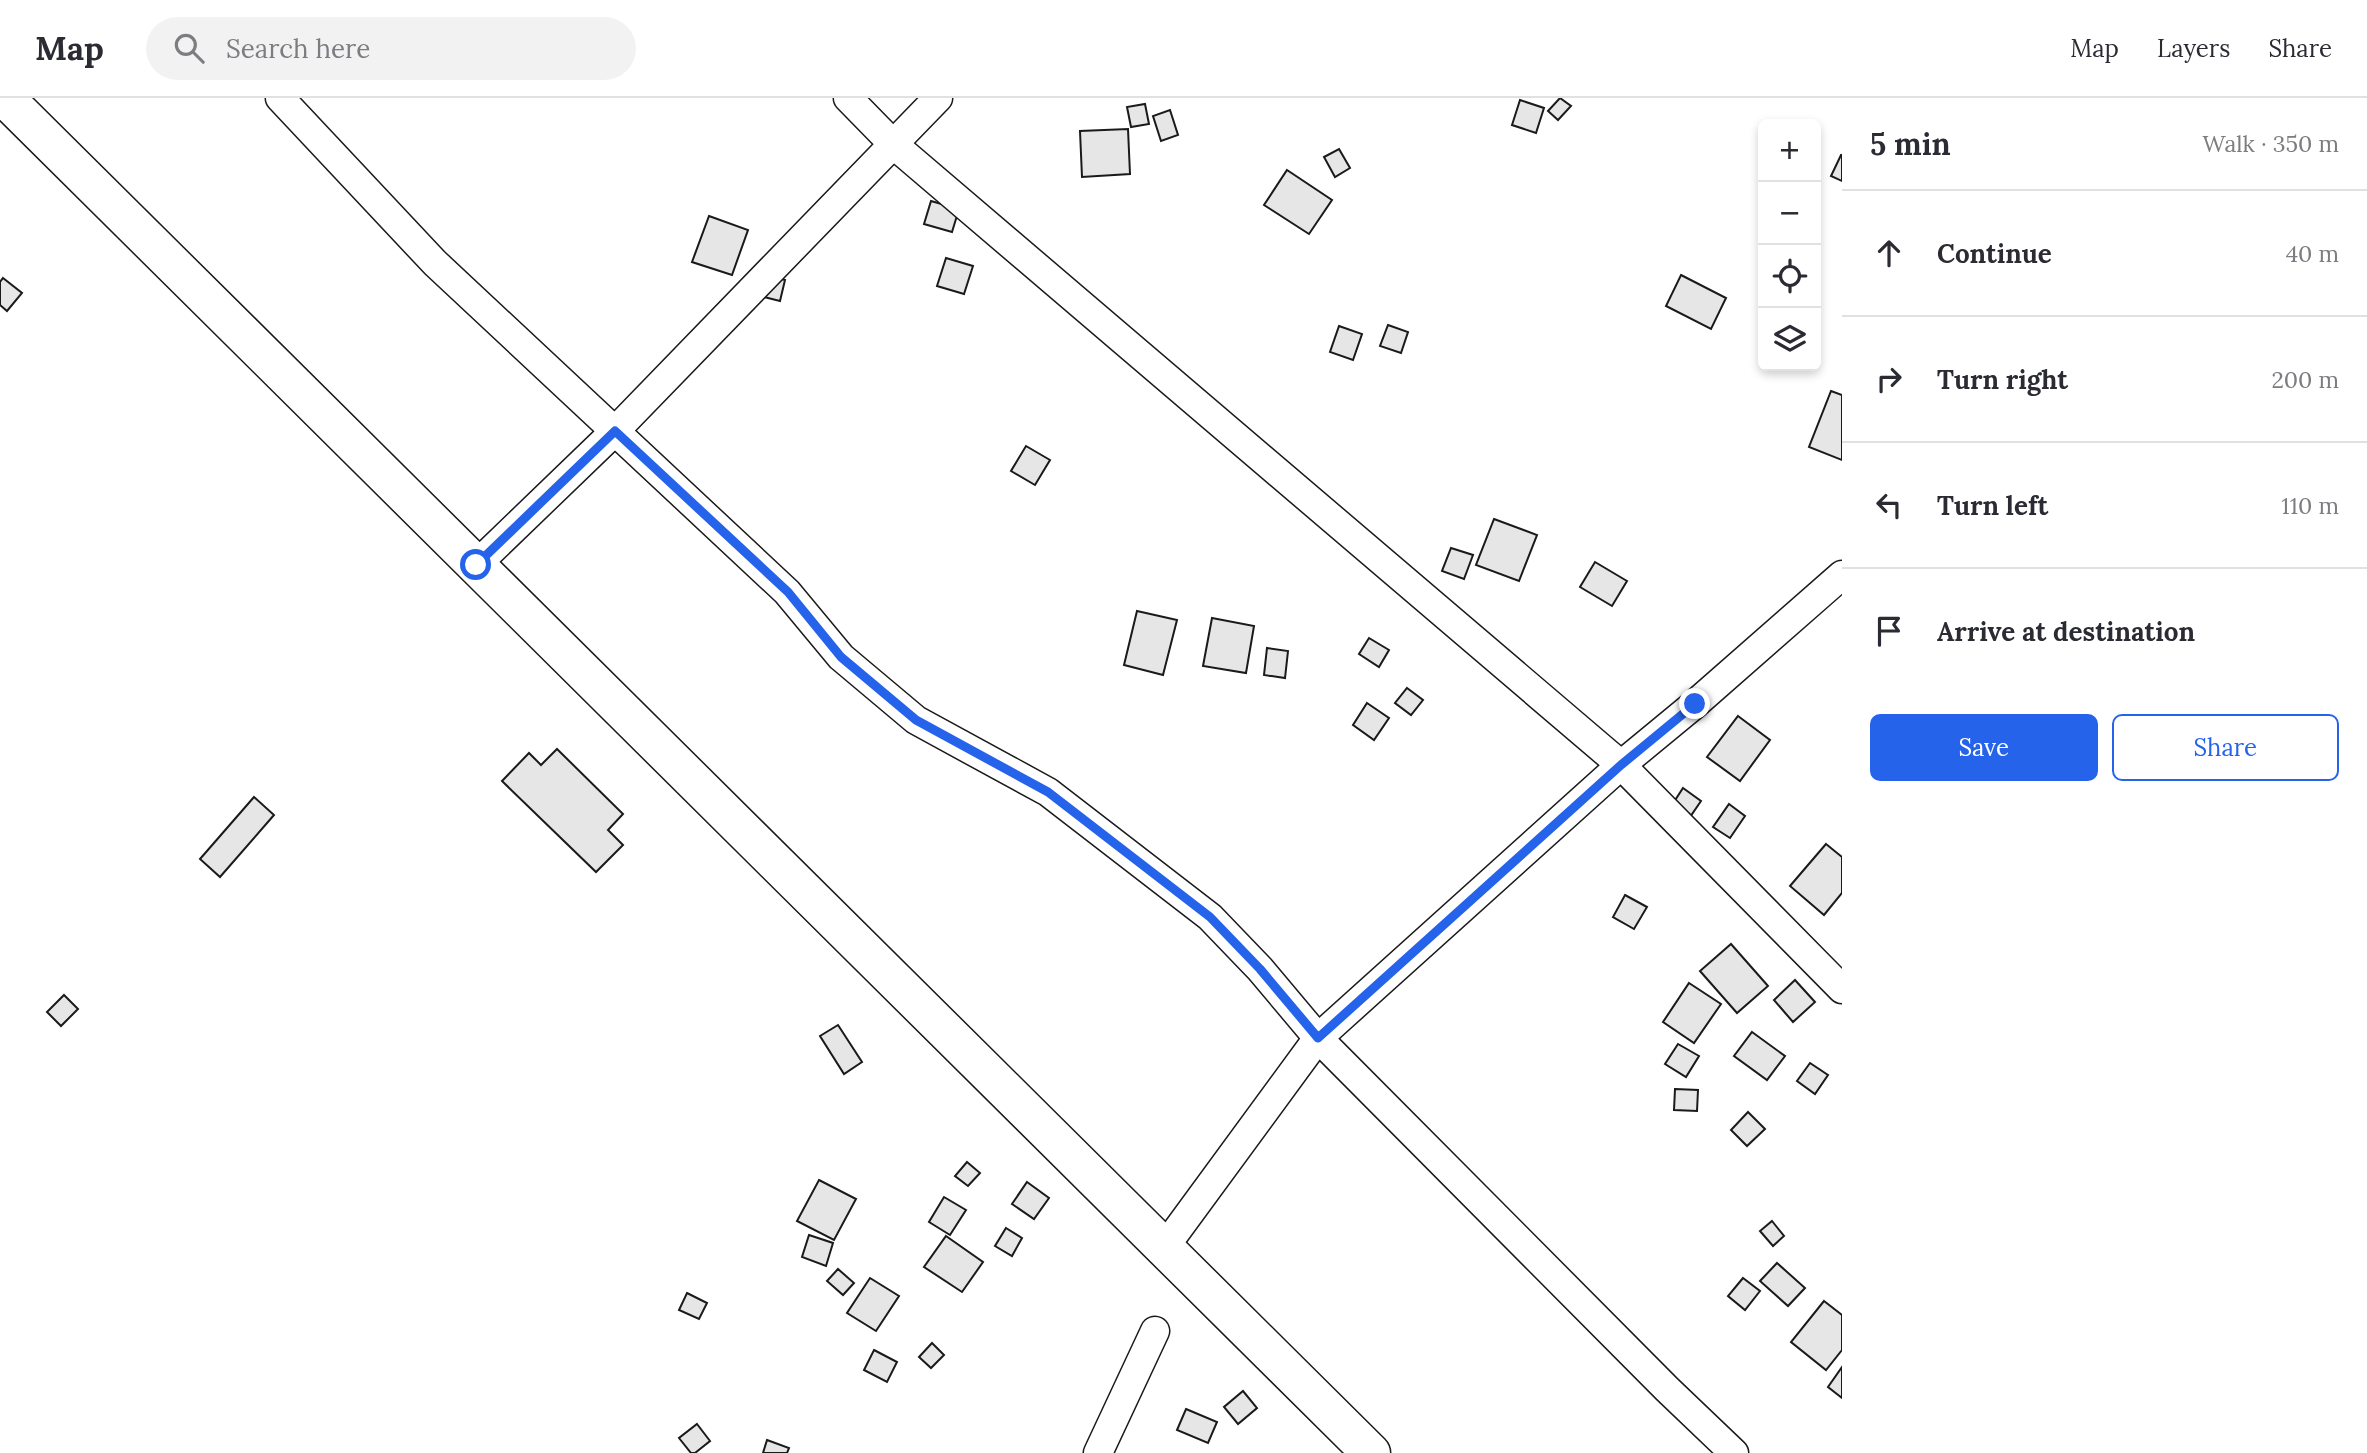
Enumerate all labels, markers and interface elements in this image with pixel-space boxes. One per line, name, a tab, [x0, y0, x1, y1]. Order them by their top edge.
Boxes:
search box	[146, 17, 636, 80]
text: Map	[35, 27, 104, 69]
icon: search	[170, 29, 208, 67]
text: Search here	[226, 32, 370, 65]
text: Map	[2070, 33, 2119, 64]
text: Layers	[2157, 33, 2230, 64]
text: Share	[2268, 33, 2332, 64]
map controls	[1758, 119, 1821, 371]
button: +	[1758, 119, 1821, 182]
text: 5 min	[1870, 125, 1951, 163]
text: Walk · 350 m	[2202, 129, 2339, 158]
button: −	[1758, 182, 1821, 245]
icon: ahead	[1870, 234, 1908, 272]
text: Continue	[1937, 237, 2052, 270]
text: 40 m	[2286, 239, 2339, 268]
button: locate	[1758, 245, 1821, 308]
button: layers	[1758, 308, 1821, 371]
icon: right	[1870, 360, 1908, 398]
text: Turn right	[1937, 363, 2068, 396]
text: 200 m	[2271, 365, 2339, 394]
icon: left	[1870, 486, 1908, 524]
text: Turn left	[1937, 489, 2048, 522]
text: 110 m	[2281, 491, 2339, 520]
route start	[460, 549, 491, 580]
icon: arrive	[1870, 612, 1908, 650]
text: Arrive at destination	[1937, 615, 2195, 648]
route end	[1679, 688, 1710, 719]
button: Save	[1870, 714, 2098, 781]
button: Share	[2112, 714, 2339, 781]

